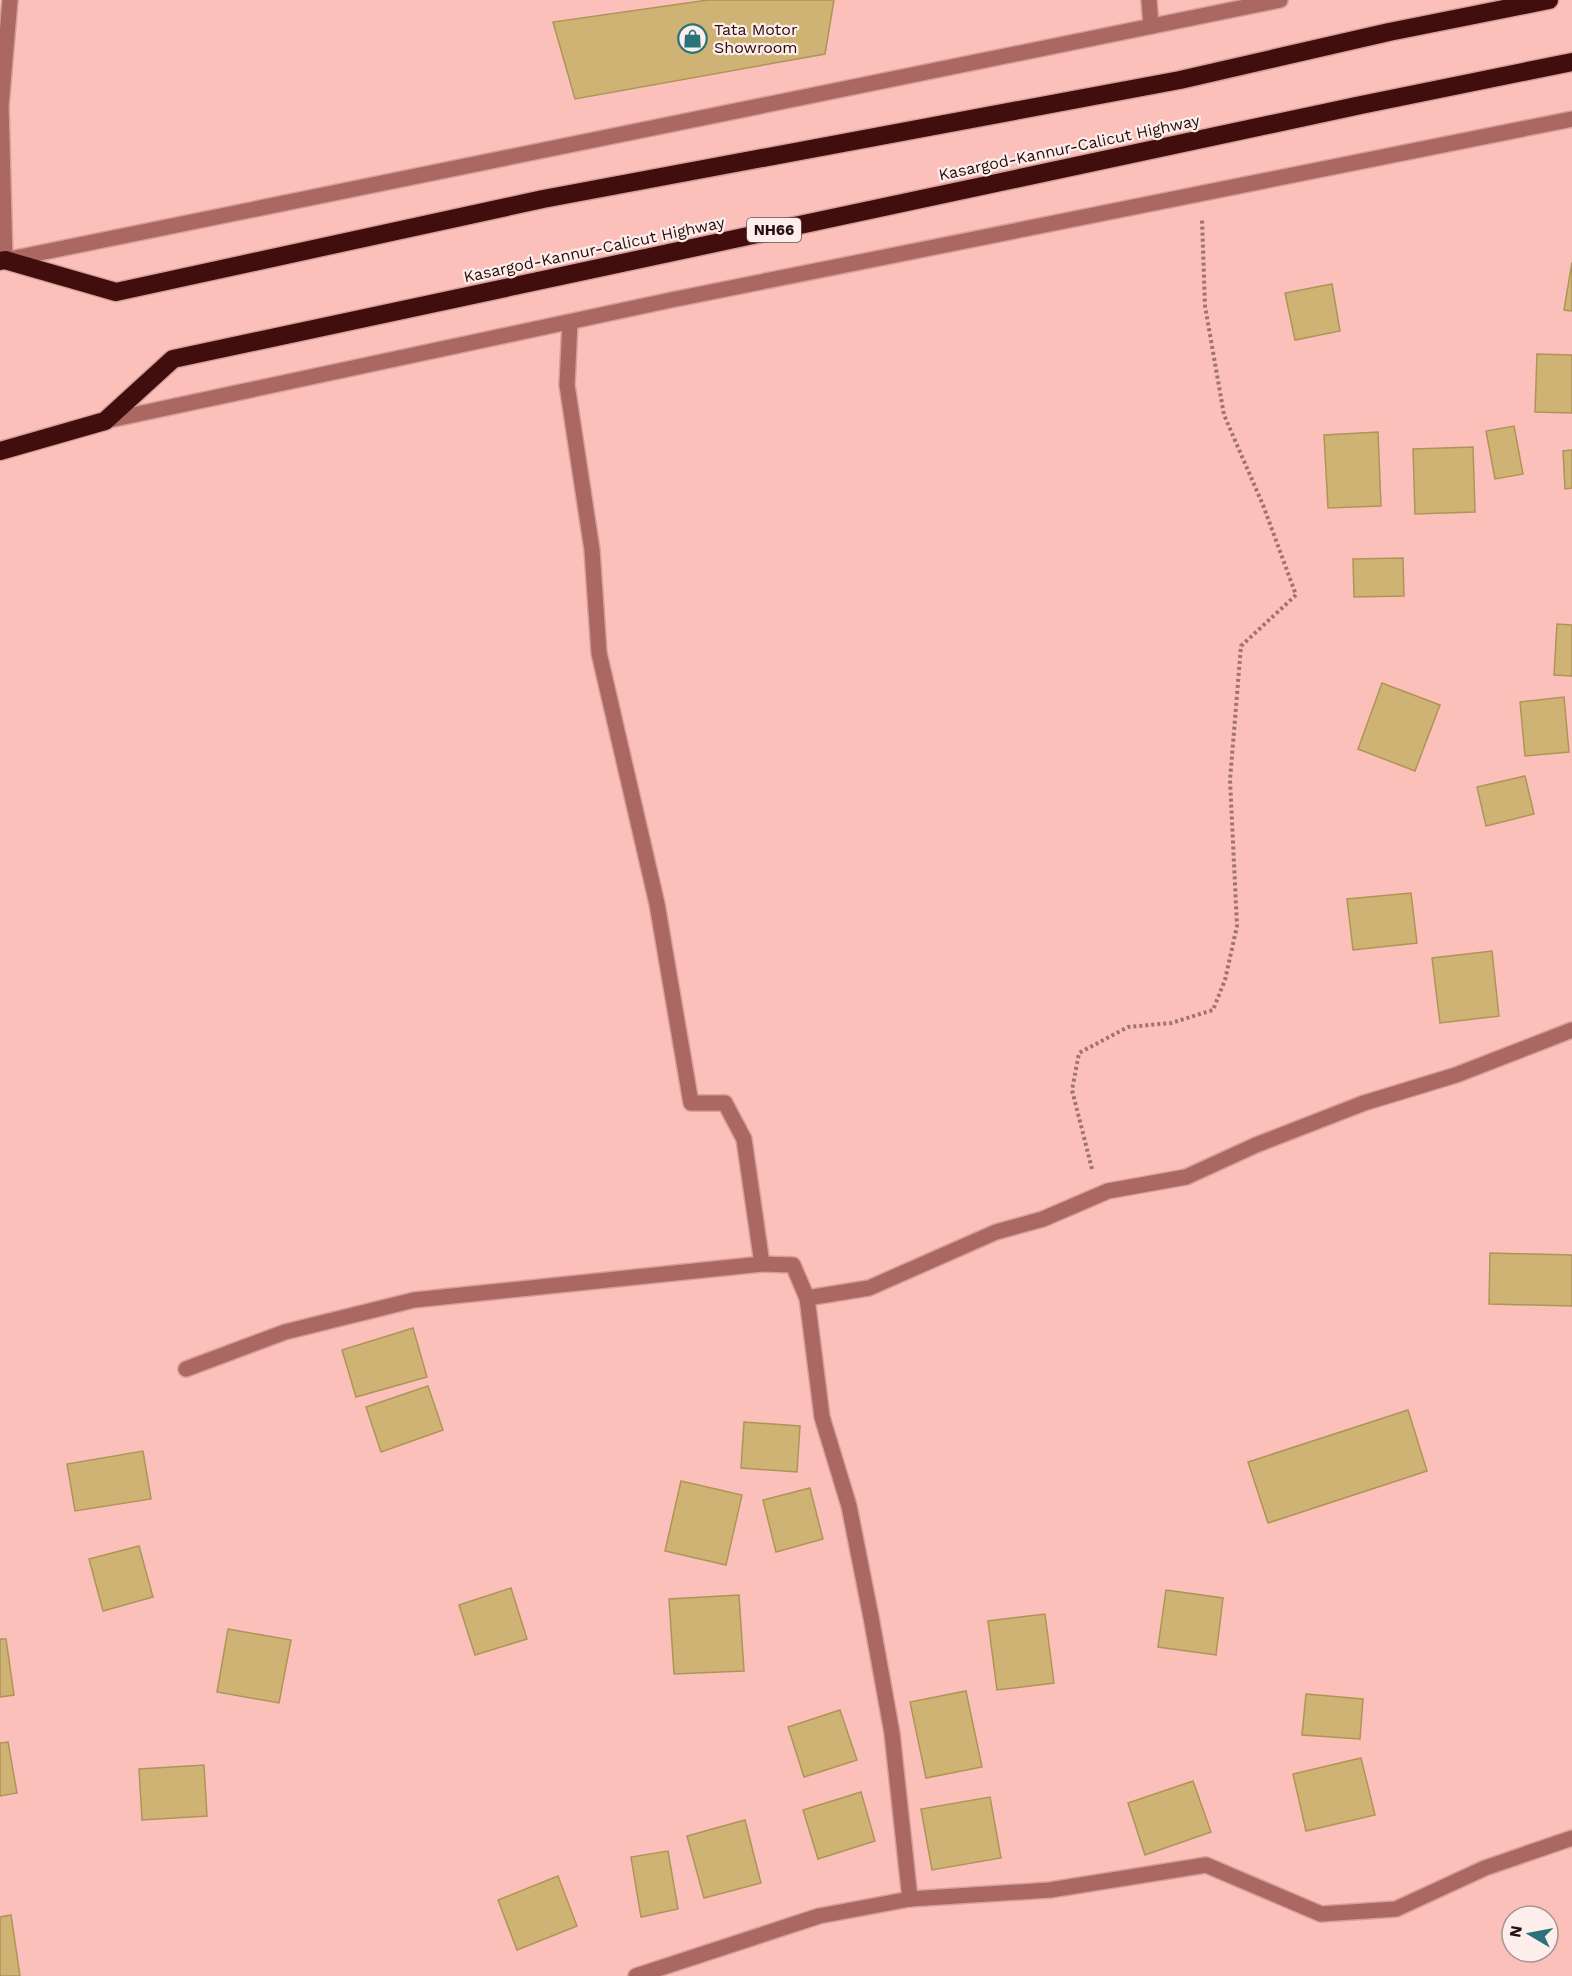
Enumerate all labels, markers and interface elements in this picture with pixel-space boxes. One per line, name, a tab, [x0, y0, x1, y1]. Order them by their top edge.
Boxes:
place label: Tata Motor Showroom	[714, 20, 798, 57]
shop icon: Tata Motor Showroom	[677, 22, 709, 54]
street label: Kasargod-Kannur-Calicut Highway	[937, 110, 1202, 184]
street label: Kasargod-Kannur-Calicut Highway	[462, 212, 727, 286]
road number: NH66	[747, 218, 801, 242]
north arrow	[1500, 1904, 1560, 1964]
text: N	[1505, 1924, 1526, 1939]

